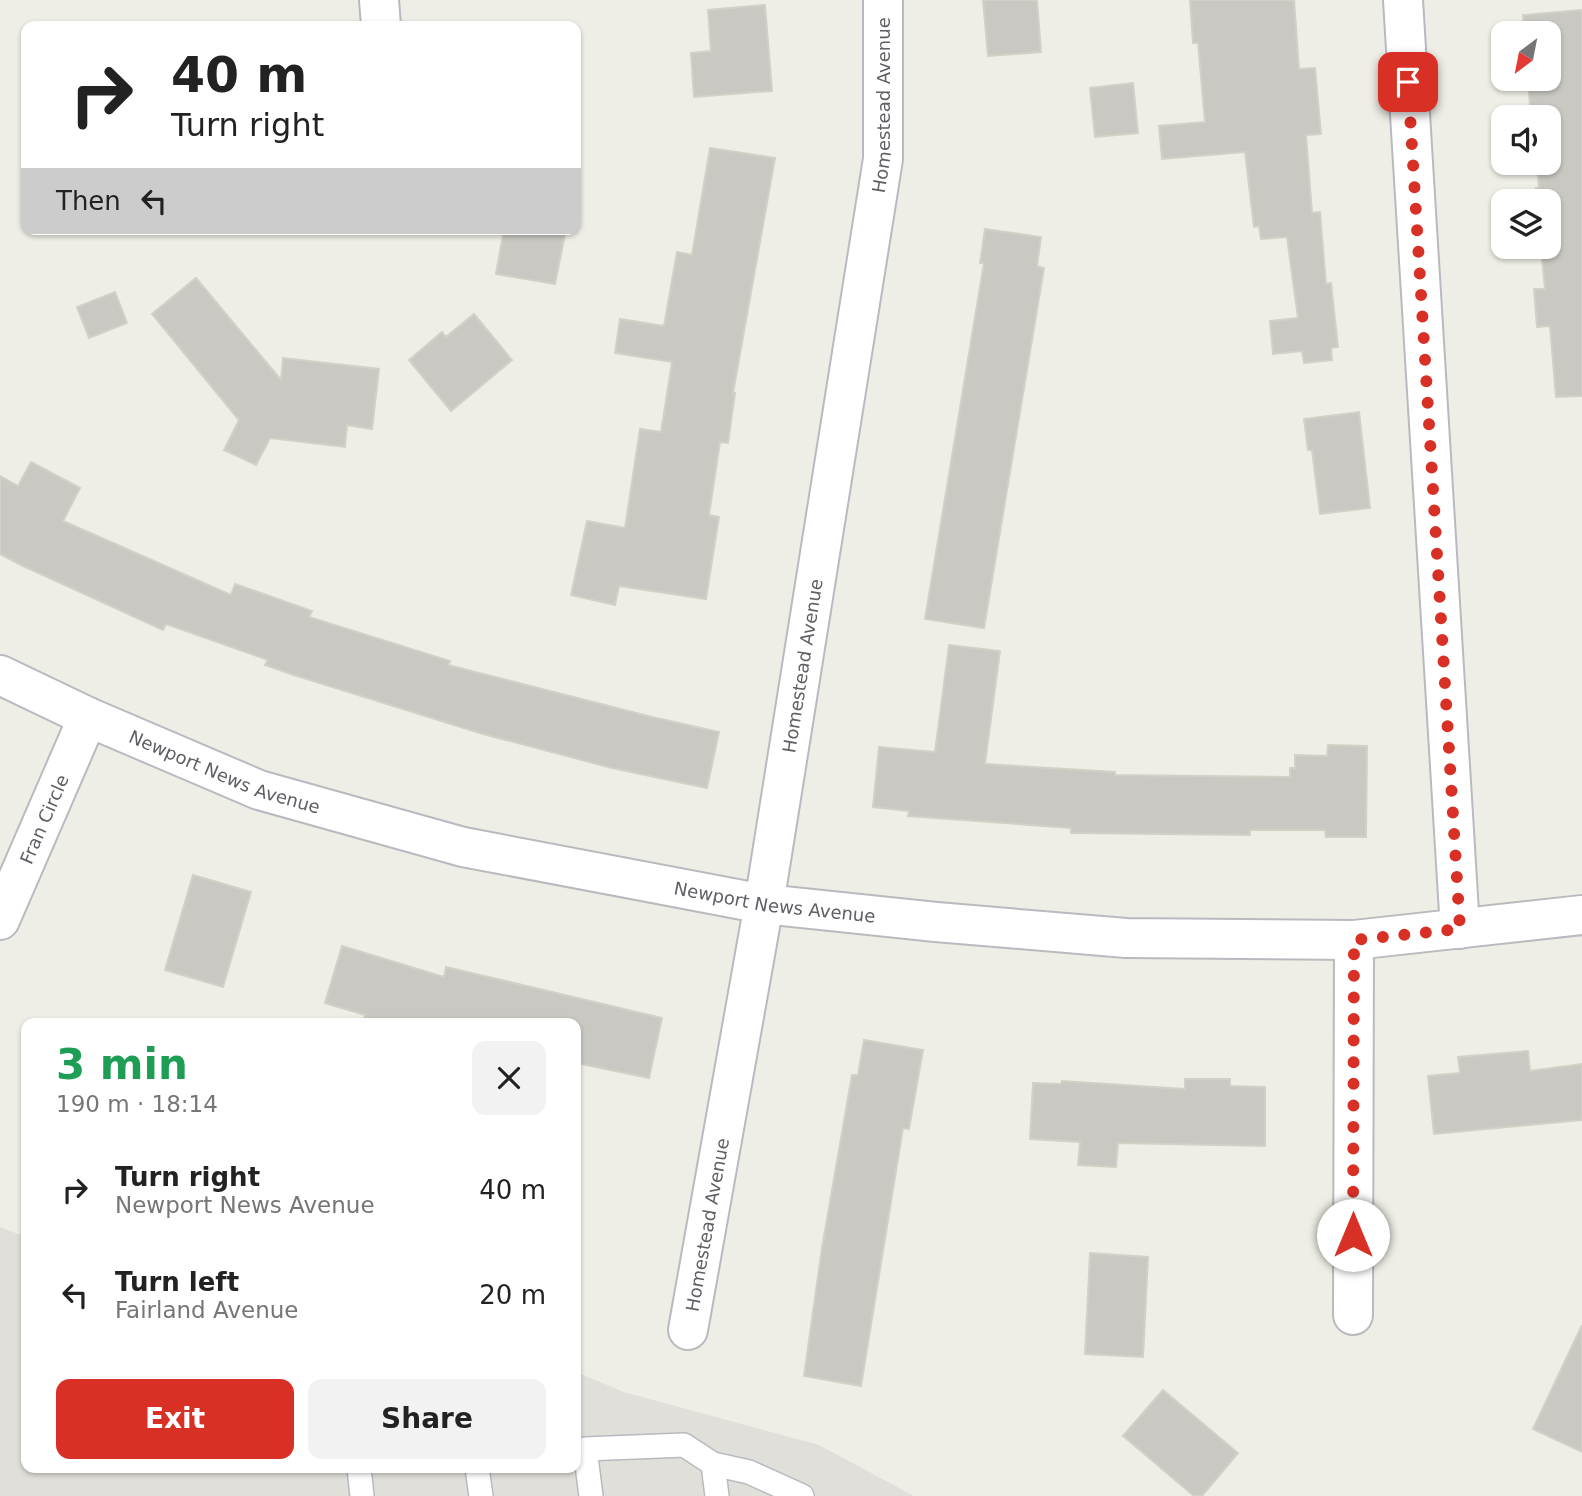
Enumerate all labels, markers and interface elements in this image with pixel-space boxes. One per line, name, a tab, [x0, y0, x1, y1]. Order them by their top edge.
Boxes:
street label: Homestead Avenue	[867, 17, 895, 194]
north arrow	[1491, 21, 1561, 91]
map controls	[1491, 21, 1561, 259]
text: 40 m	[171, 47, 307, 104]
icon: right	[56, 49, 147, 140]
pin	[1378, 52, 1438, 112]
icon: arrive	[1389, 63, 1427, 101]
button: sound	[1491, 105, 1561, 175]
text: Turn right	[171, 106, 324, 144]
icon: left	[135, 182, 173, 220]
text: Then	[56, 186, 121, 216]
button: layers	[1491, 189, 1561, 259]
street label: Homestead Avenue	[778, 577, 826, 754]
street label: Newport News Avenue	[126, 725, 323, 817]
street label: Fran Circle	[15, 771, 72, 867]
street label: Newport News Avenue	[672, 877, 877, 926]
text: 3 min	[56, 1040, 188, 1089]
button: close	[472, 1041, 546, 1115]
text: 190 m · 18:14	[56, 1091, 218, 1117]
street label: Homestead Avenue	[681, 1136, 733, 1313]
text: Turn right	[115, 1162, 260, 1192]
icon: right	[56, 1171, 94, 1209]
text: 40 m	[479, 1175, 546, 1205]
text: Newport News Avenue	[115, 1192, 375, 1218]
position arrow	[1316, 1198, 1390, 1272]
text: Turn left	[115, 1267, 239, 1297]
icon: left	[56, 1276, 94, 1314]
text: 20 m	[479, 1280, 546, 1310]
text: Fairland Avenue	[115, 1297, 298, 1323]
button: Exit	[56, 1379, 294, 1459]
button: Share	[308, 1379, 546, 1459]

